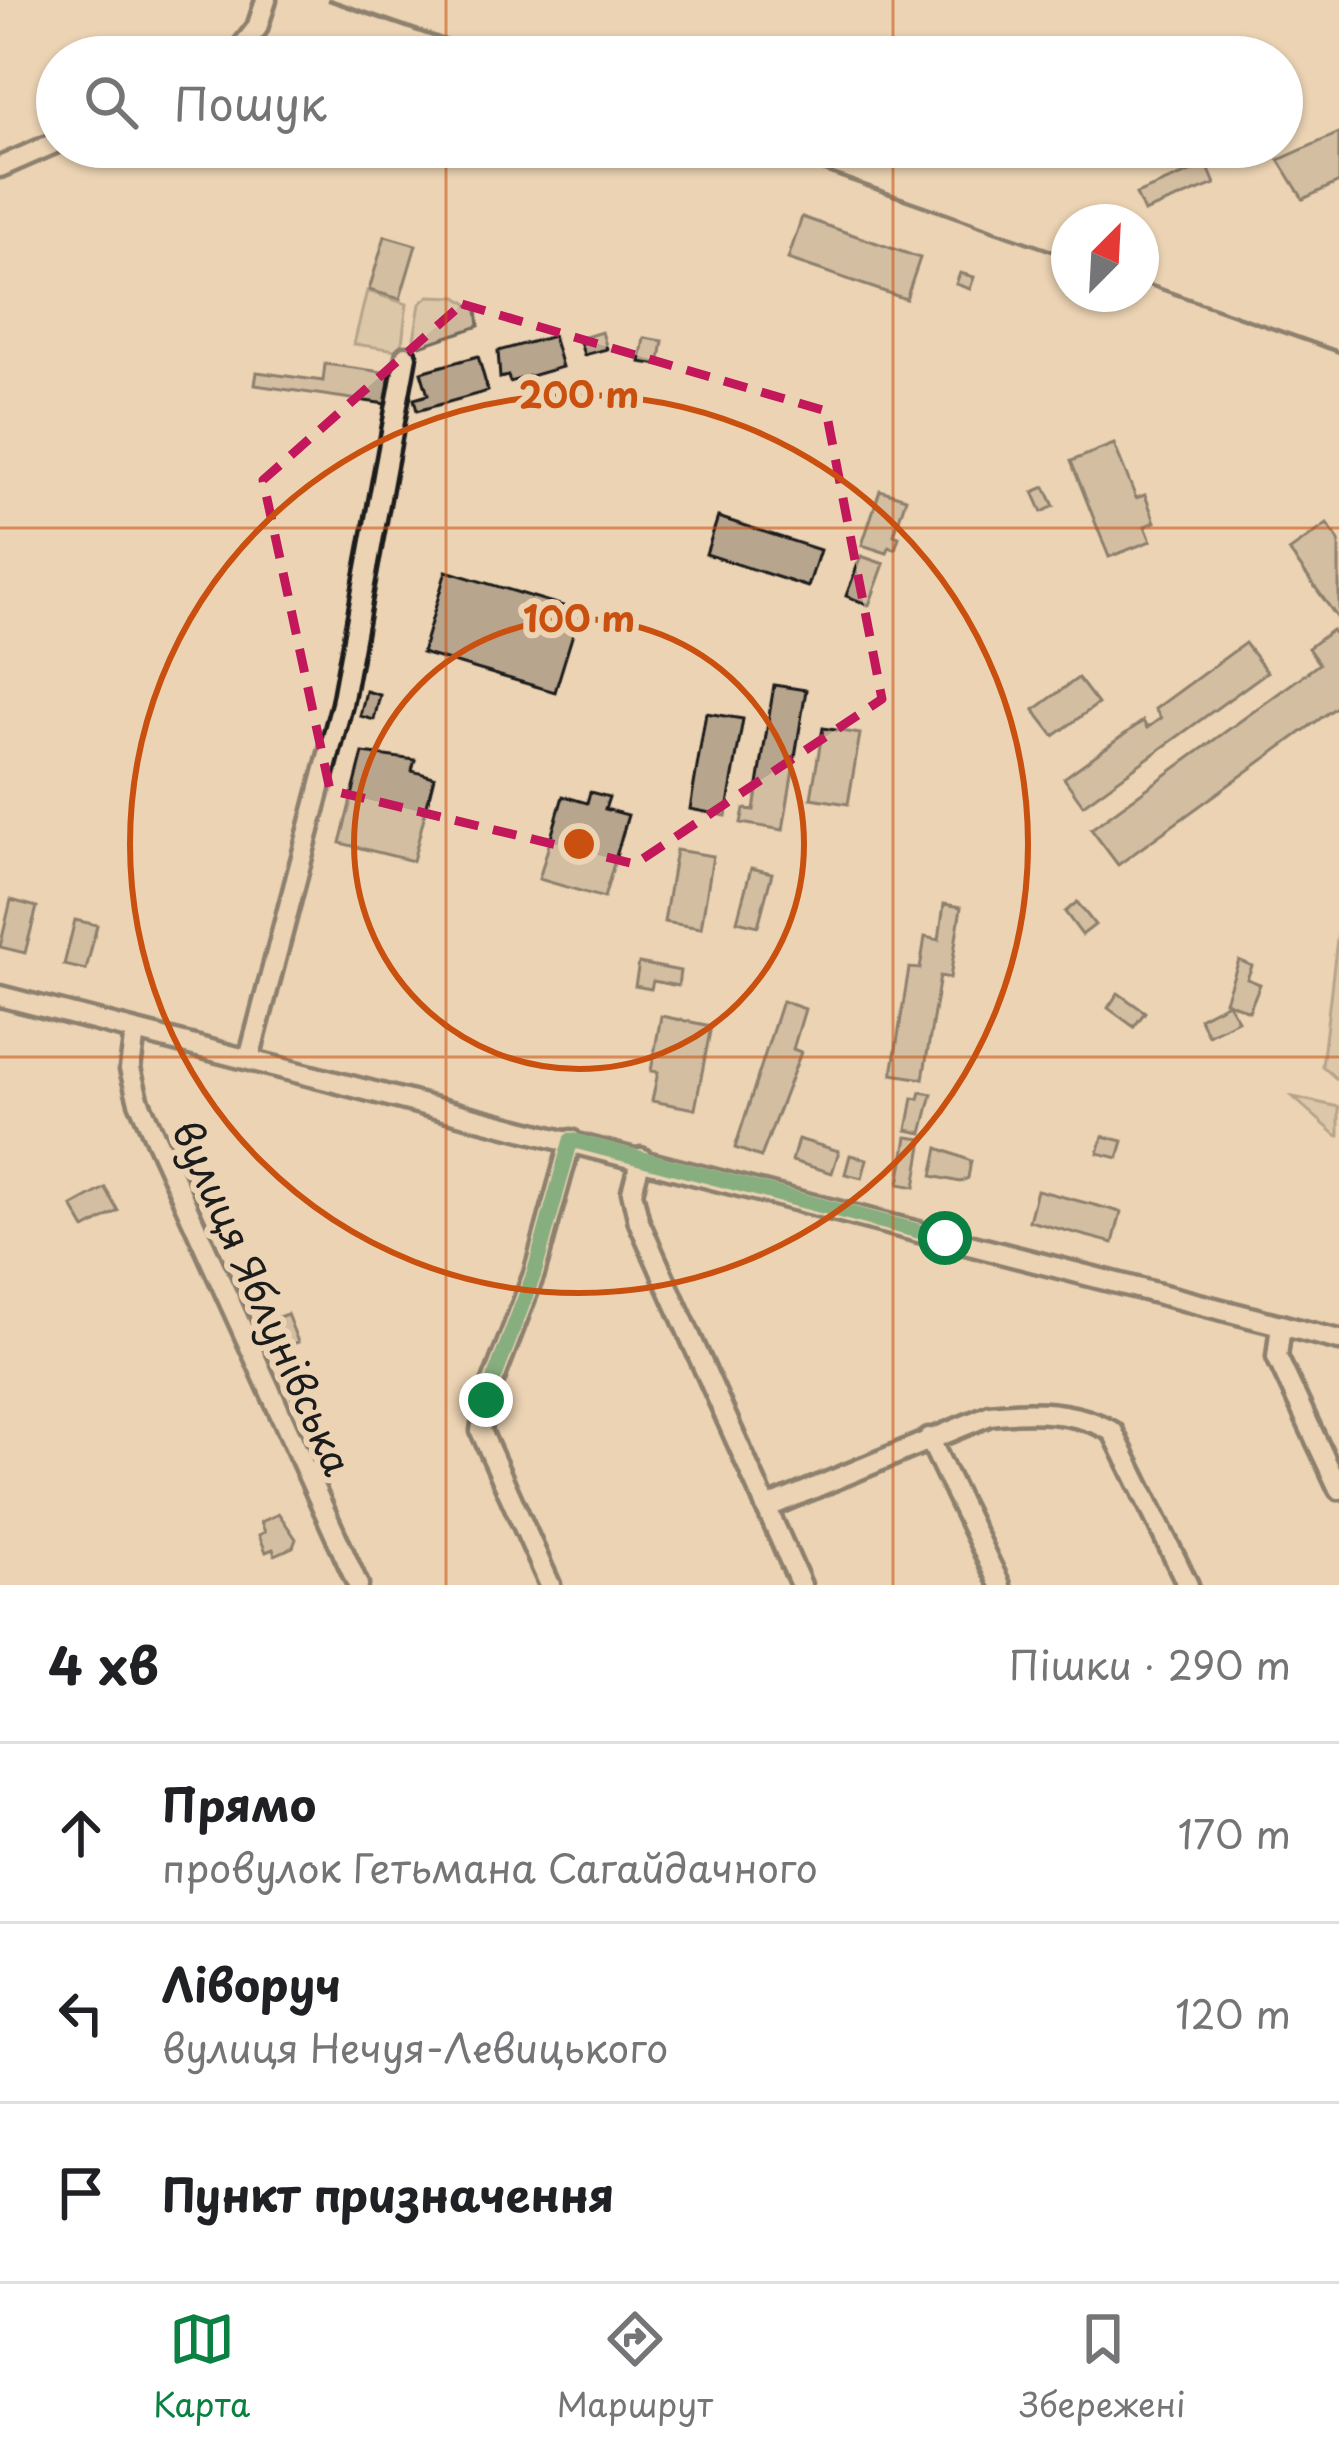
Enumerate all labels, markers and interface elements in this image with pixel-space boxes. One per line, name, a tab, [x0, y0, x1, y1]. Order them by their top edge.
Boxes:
search box	[36, 36, 1303, 168]
text: Пошук	[174, 68, 327, 136]
icon: search	[78, 69, 144, 135]
north arrow	[1051, 204, 1159, 312]
text: 200 m	[519, 366, 639, 420]
text: 100 m	[523, 590, 635, 644]
centre of rings	[558, 823, 600, 865]
street label: вулиця Яблунівська	[159, 1110, 369, 1485]
route start	[918, 1211, 972, 1265]
route end	[459, 1373, 513, 1427]
text: 4 хв	[48, 1625, 159, 1702]
text: Пішки · 290 m	[1009, 1634, 1291, 1693]
text: Прямо	[162, 1769, 316, 1837]
icon: ahead	[48, 1800, 114, 1866]
text: 170 m	[1178, 1803, 1291, 1862]
text: провулок Гетьмана Сагайдачного	[162, 1837, 818, 1896]
text: Ліворуч	[162, 1949, 341, 2017]
icon: left	[48, 1980, 114, 2046]
text: 120 m	[1175, 1983, 1291, 2042]
text: вулиця Нечуя-Левицького	[162, 2017, 668, 2076]
text: Пункт призначення	[162, 2159, 614, 2227]
icon: arrive	[48, 2160, 114, 2226]
tab: Карта	[153, 2306, 250, 2428]
tab: Маршрут	[557, 2306, 713, 2428]
tab: Збережені	[1020, 2306, 1186, 2428]

